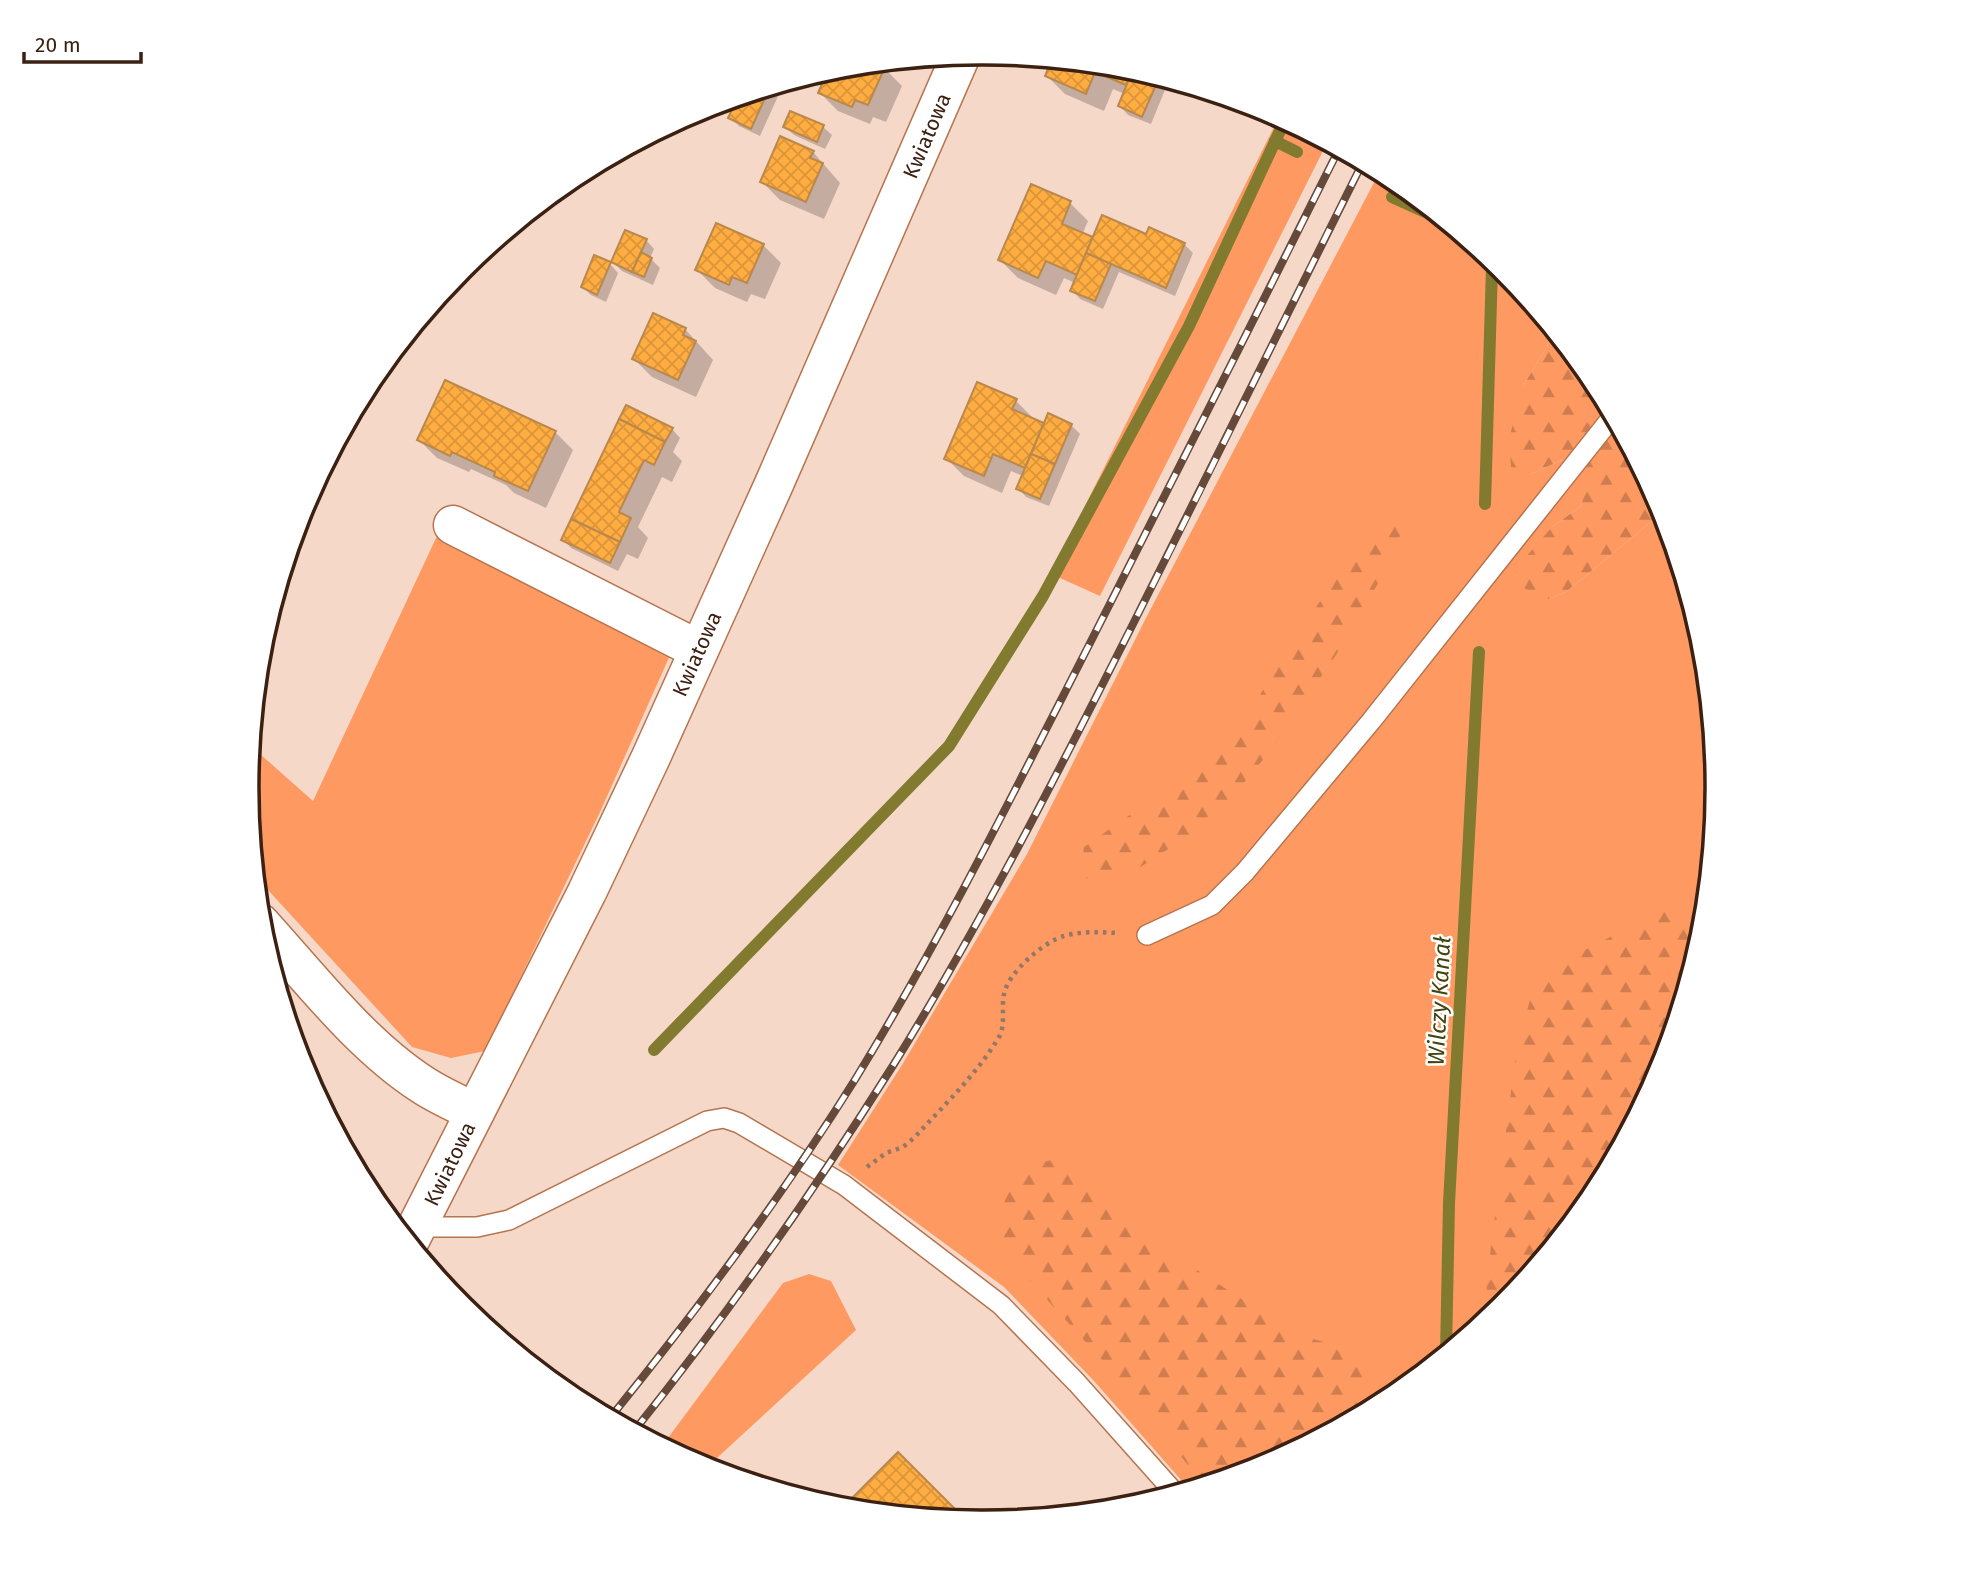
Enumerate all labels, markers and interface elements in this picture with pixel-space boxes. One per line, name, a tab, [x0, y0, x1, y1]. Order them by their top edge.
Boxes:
scale bar	[24, 21, 142, 65]
text: 20 m	[35, 32, 81, 58]
street label: Kwiatowa	[897, 89, 957, 183]
street label: Kwiatowa	[667, 607, 727, 701]
water label: Wilczy Kanał	[1422, 935, 1456, 1066]
street label: Kwiatowa	[418, 1118, 482, 1210]

